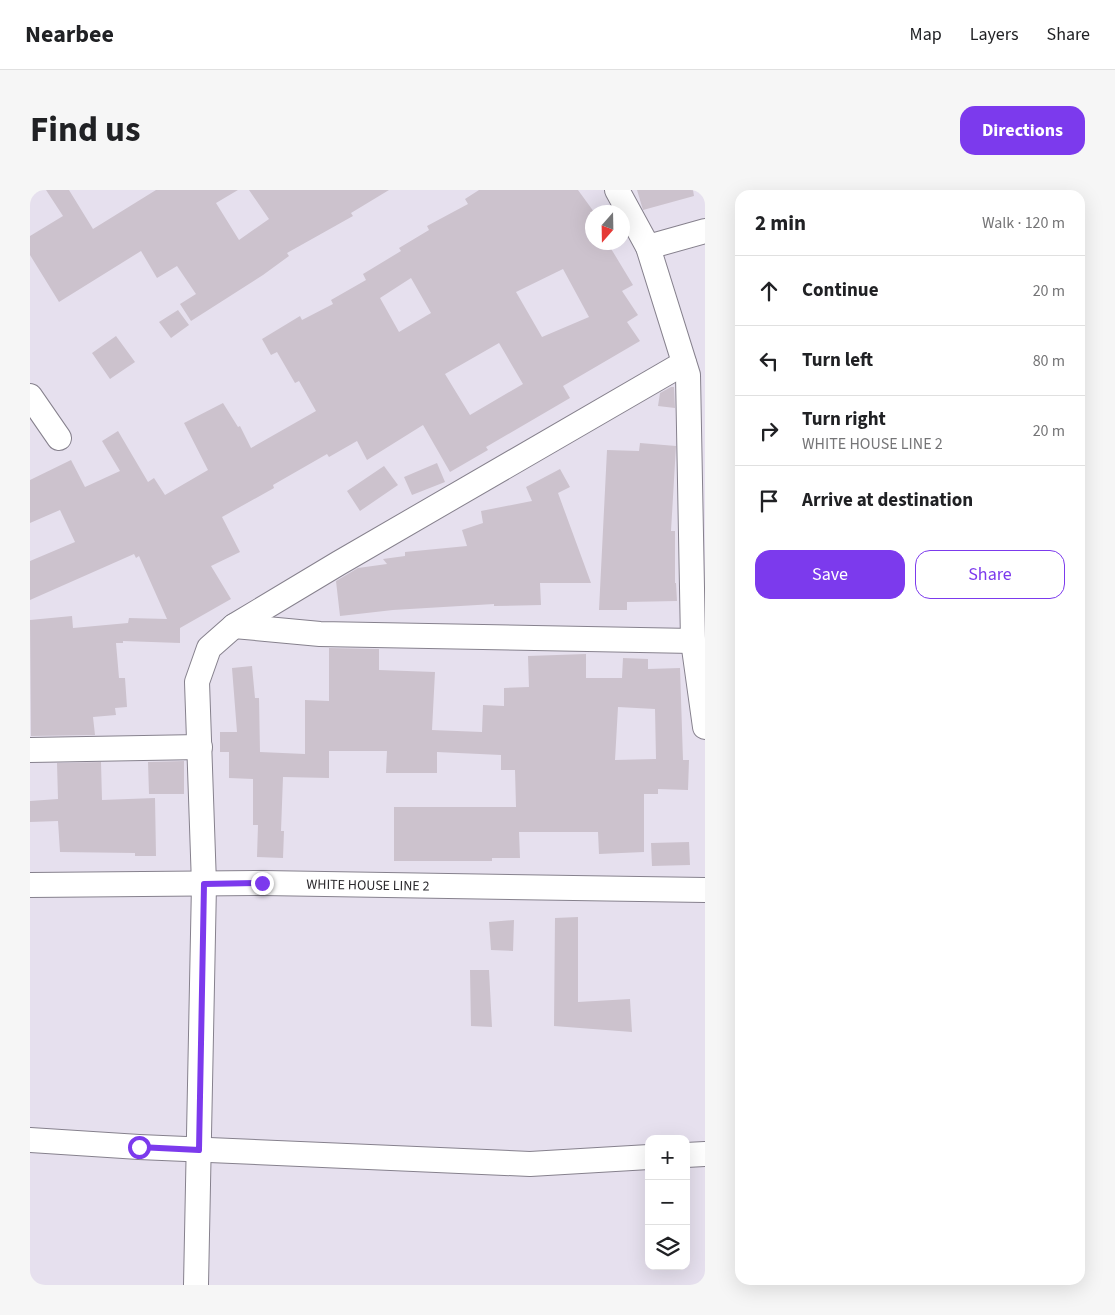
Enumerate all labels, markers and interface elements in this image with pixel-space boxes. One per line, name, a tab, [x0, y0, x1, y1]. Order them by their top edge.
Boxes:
text: Nearbee	[25, 17, 114, 52]
text: Map	[910, 22, 942, 47]
text: Layers	[970, 22, 1019, 47]
text: Share	[1047, 22, 1090, 47]
text: Find us	[30, 105, 140, 155]
button: Directions	[960, 106, 1085, 155]
north arrow	[585, 205, 630, 250]
text: 2 min	[755, 208, 806, 238]
text: Walk · 120 m	[982, 212, 1065, 234]
icon: ahead	[755, 277, 783, 305]
text: Continue	[802, 277, 879, 304]
text: 20 m	[1033, 280, 1065, 302]
icon: left	[755, 347, 783, 375]
text: Turn left	[802, 347, 873, 374]
text: 80 m	[1033, 350, 1065, 372]
text: Turn right	[802, 406, 886, 433]
icon: right	[755, 417, 783, 445]
text: 20 m	[1033, 420, 1065, 442]
text: WHITE HOUSE LINE 2	[802, 433, 943, 455]
icon: arrive	[755, 487, 783, 515]
text: Arrive at destination	[802, 487, 973, 514]
button: Save	[755, 550, 905, 599]
button: Share	[915, 550, 1065, 599]
route end	[251, 872, 274, 895]
street label: WHITE HOUSE LINE 2	[306, 875, 430, 897]
map controls	[645, 1135, 690, 1270]
button: +	[645, 1135, 690, 1180]
route start	[128, 1136, 151, 1159]
button: −	[645, 1180, 690, 1225]
button: layers	[645, 1225, 690, 1270]

